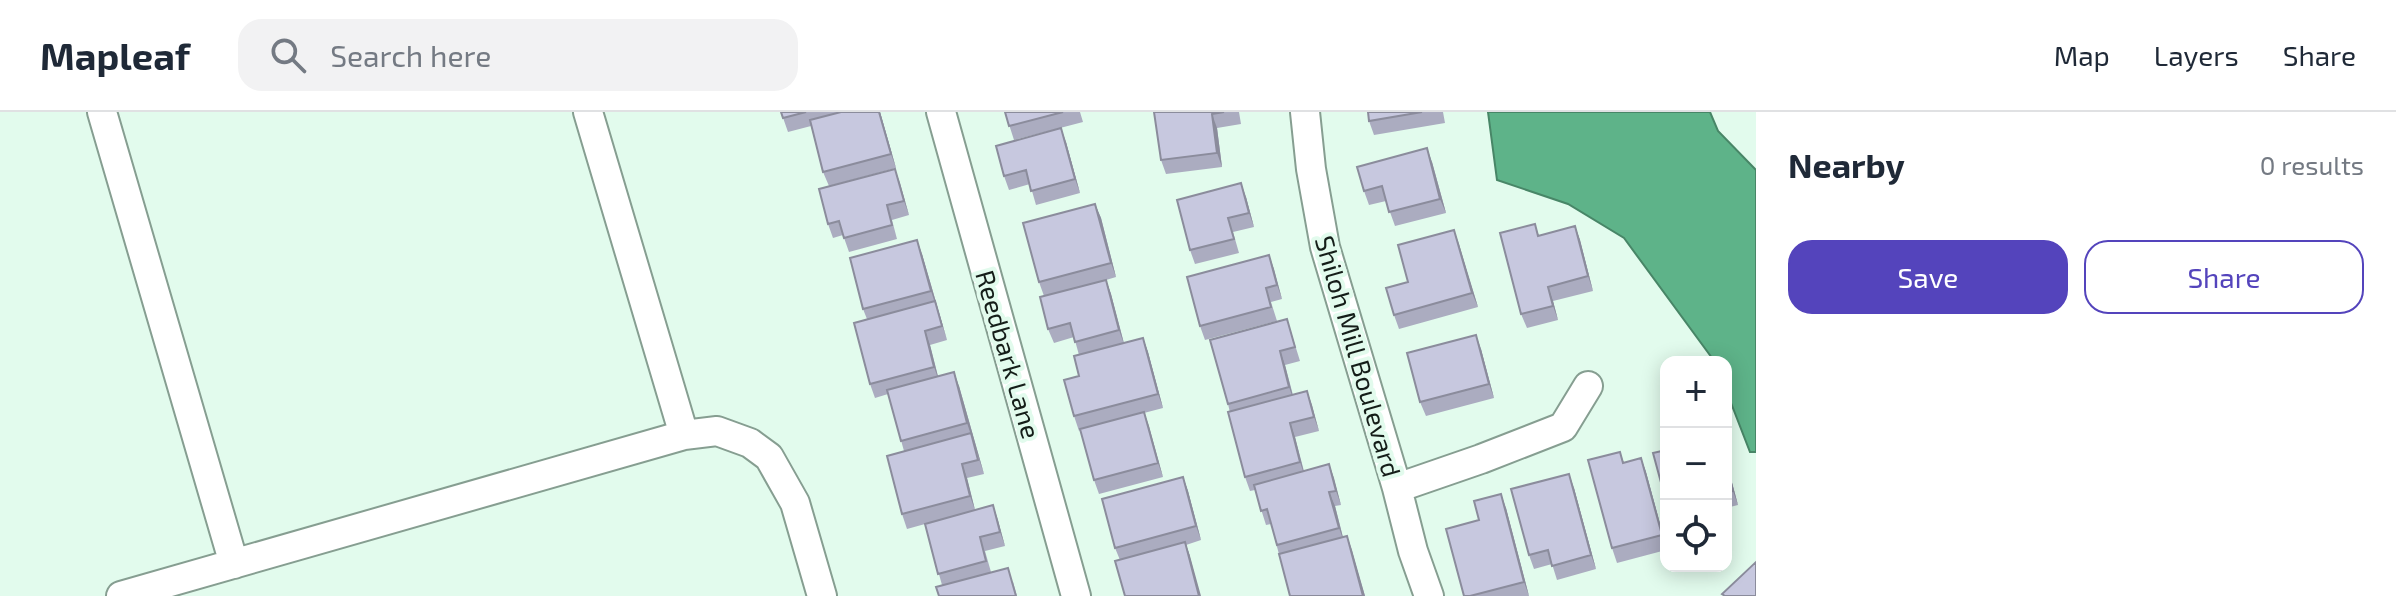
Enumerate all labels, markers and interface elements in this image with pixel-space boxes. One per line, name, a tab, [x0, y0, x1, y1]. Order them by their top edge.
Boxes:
search box	[238, 19, 798, 91]
text: Mapleaf	[40, 32, 190, 78]
icon: search	[266, 33, 310, 77]
text: Search here	[330, 37, 491, 73]
text: Map	[2054, 38, 2110, 72]
text: Layers	[2154, 38, 2239, 72]
text: Share	[2283, 38, 2356, 72]
text: Nearby	[1788, 144, 1905, 185]
text: 0 results	[2260, 149, 2364, 180]
street label: Shiloh Mill Boulevard	[1310, 232, 1408, 480]
button: Save	[1788, 240, 2068, 314]
button: Share	[2084, 240, 2364, 314]
street label: Reedbark Lane	[970, 266, 1048, 442]
map controls	[1660, 356, 1732, 572]
button: +	[1660, 356, 1732, 428]
button: −	[1660, 428, 1732, 500]
button: locate	[1660, 500, 1732, 572]

